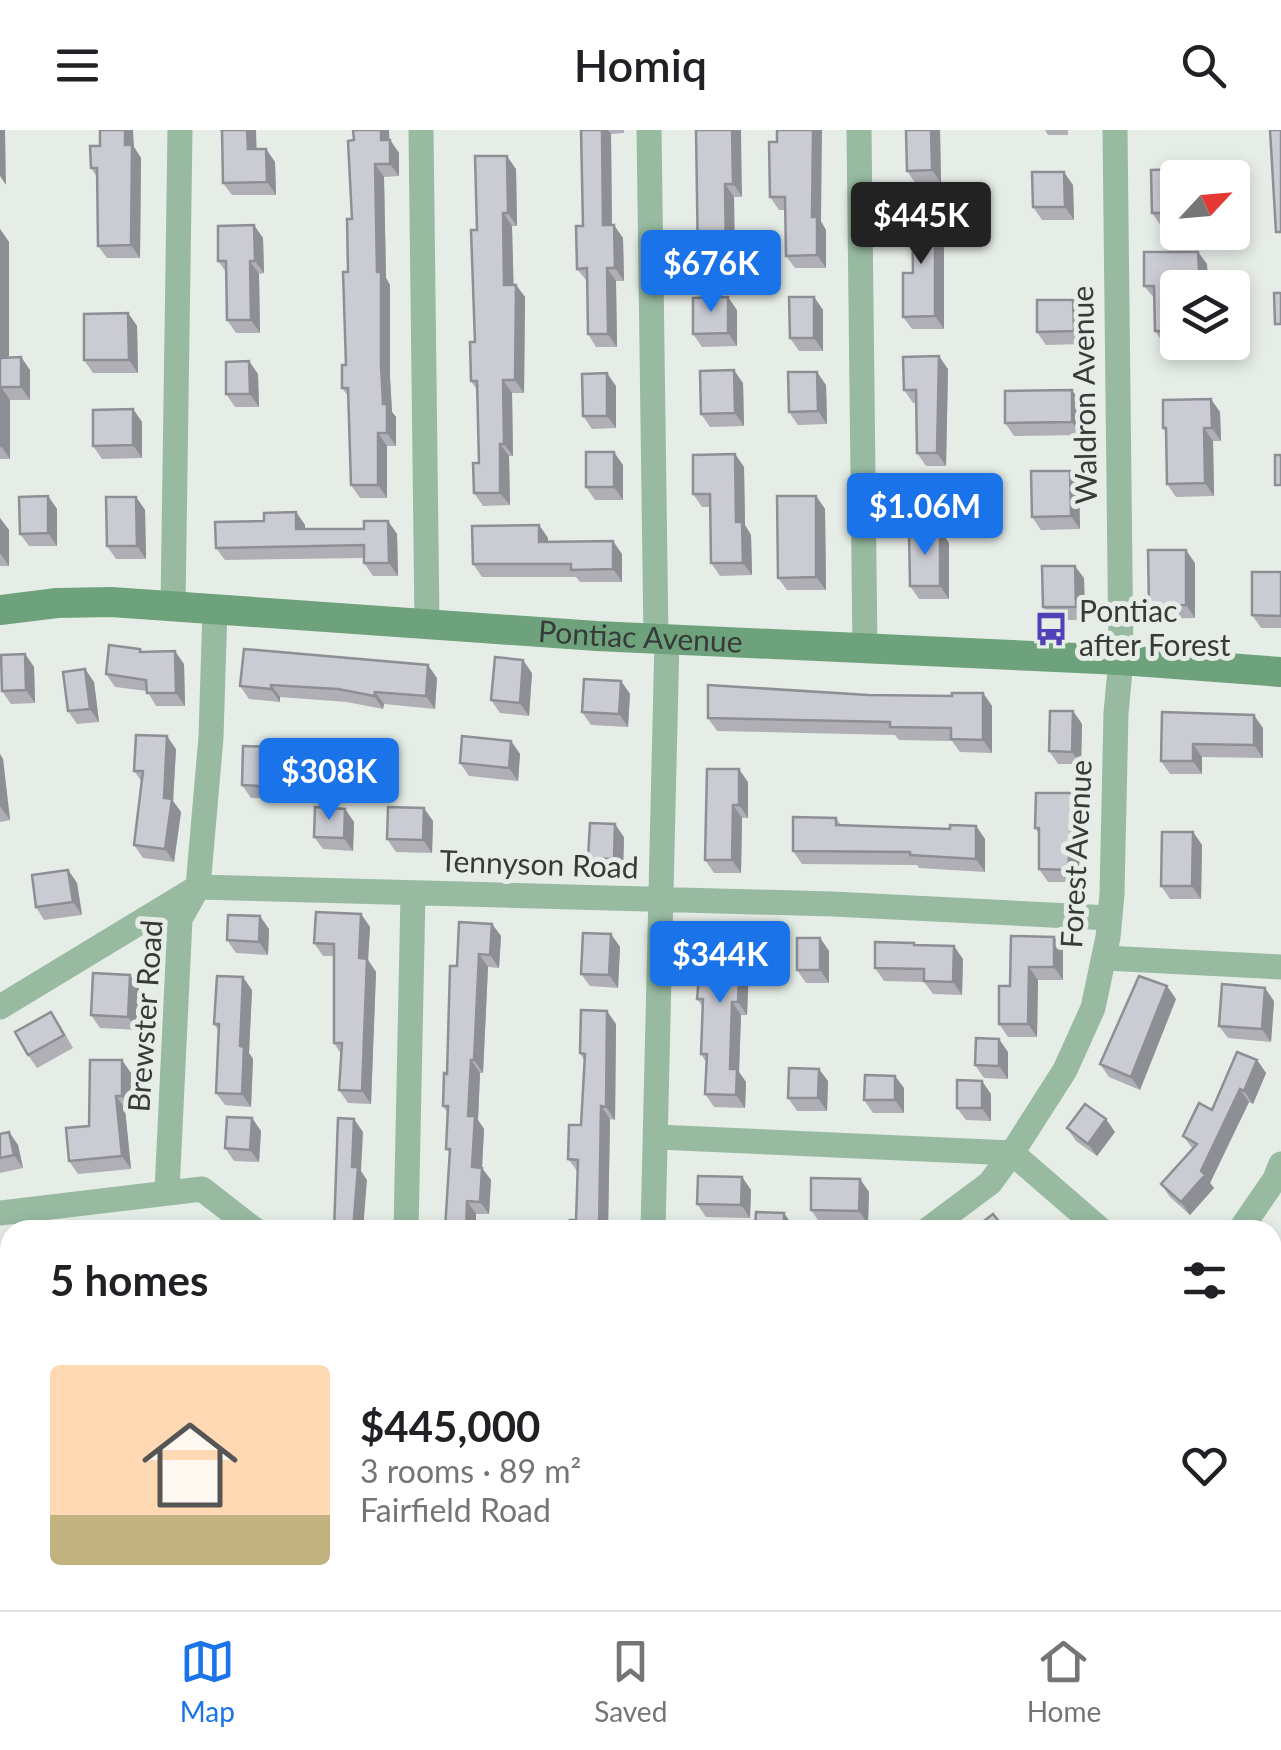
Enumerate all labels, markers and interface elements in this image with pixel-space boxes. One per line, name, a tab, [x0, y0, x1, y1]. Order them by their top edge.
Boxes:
icon: menu	[50, 38, 105, 93]
text: Homiq	[574, 38, 707, 92]
icon: search	[1176, 38, 1231, 93]
north arrow	[1160, 160, 1250, 250]
map controls	[1160, 160, 1250, 360]
pin: $445K	[851, 182, 991, 267]
text: $445K	[873, 195, 969, 234]
pin: $676K	[641, 230, 781, 315]
text: $676K	[663, 243, 759, 282]
button: layers	[1160, 270, 1250, 360]
street label: Waldron Avenue	[1063, 286, 1103, 504]
pin: $1.06M	[844, 473, 1006, 558]
text: $1.06M	[869, 486, 981, 525]
place label: Pontiac after Forest	[1079, 592, 1231, 662]
bus stop icon: Pontiac after Forest	[1032, 610, 1070, 648]
street label: Pontiac Avenue	[537, 612, 743, 659]
pin: $308K	[259, 738, 399, 823]
text: $308K	[281, 751, 377, 790]
street label: Forest Avenue	[1052, 759, 1098, 949]
street label: Tennyson Road	[439, 842, 639, 884]
street label: Brewster Road	[119, 919, 169, 1113]
pin: $344K	[650, 921, 790, 1006]
text: $344K	[672, 934, 768, 973]
icon: filters	[1177, 1253, 1232, 1308]
text: 5 homes	[50, 1255, 208, 1305]
text: $445,000	[360, 1401, 540, 1451]
icon: home	[130, 1405, 250, 1525]
icon: heart	[1177, 1438, 1232, 1493]
text: 3 rooms · 89 m²	[360, 1451, 581, 1490]
text: Fairfield Road	[360, 1490, 551, 1529]
tab: Map	[180, 1634, 235, 1728]
tab: Saved	[594, 1634, 667, 1728]
tab: Home	[1027, 1634, 1101, 1728]

